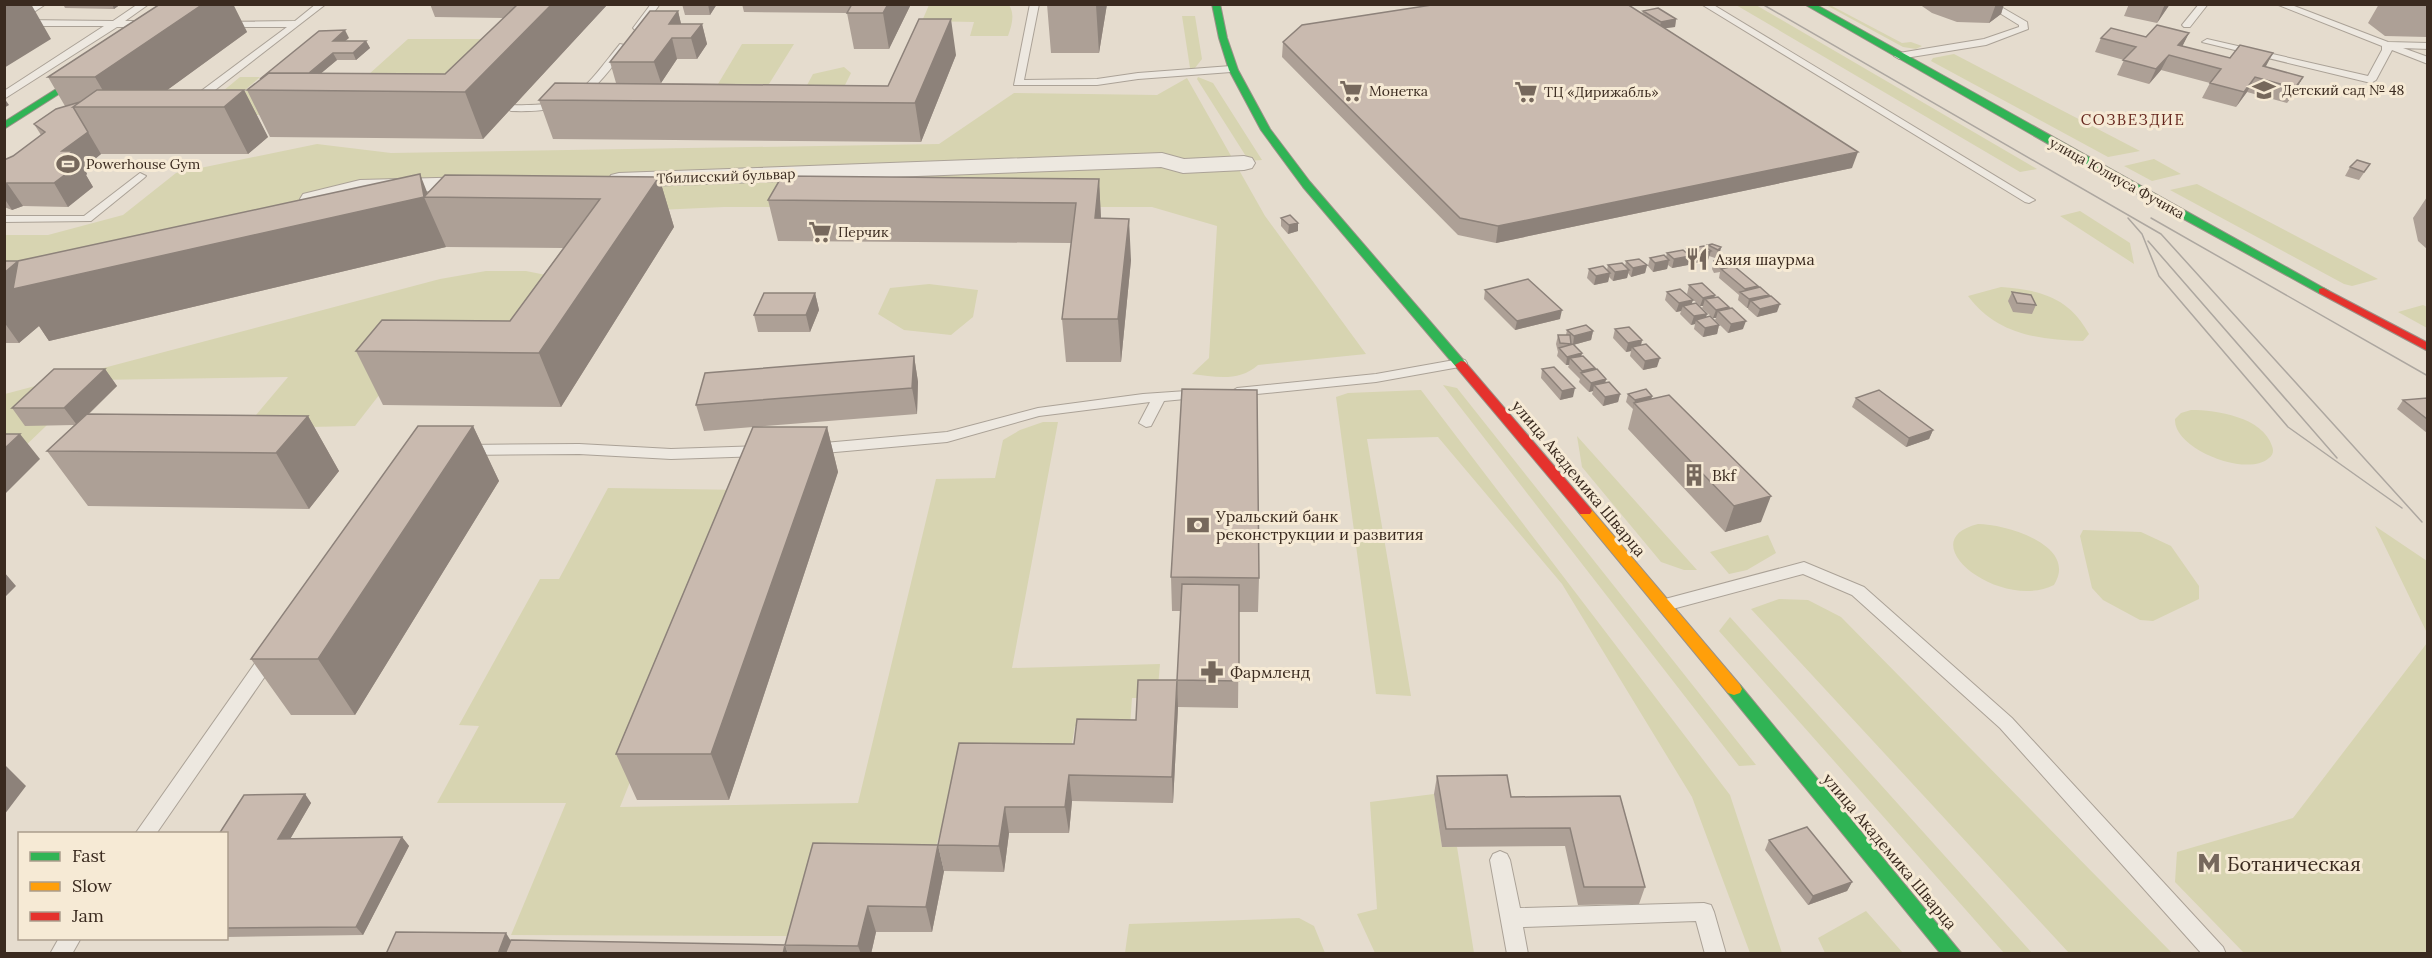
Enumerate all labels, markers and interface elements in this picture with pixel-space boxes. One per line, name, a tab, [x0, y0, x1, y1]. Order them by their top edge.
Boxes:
school or university icon: Детский сад № 48	[2251, 77, 2277, 103]
supermarket icon: Монетка	[1338, 78, 1364, 104]
supermarket icon: ТЦ «Дирижабль»	[1513, 79, 1539, 105]
place label: Детский сад № 48	[2282, 81, 2404, 99]
place label: Монетка	[1369, 82, 1428, 100]
place label: ТЦ «Дирижабль»	[1544, 83, 1659, 101]
district label: СОЗВЕЗДИЕ	[2081, 110, 2185, 129]
street label: улица Юлиуса Фучика	[2046, 133, 2188, 223]
sports icon: Powerhouse Gym	[55, 151, 81, 177]
place label: Powerhouse Gym	[86, 155, 201, 173]
street label: Тбилисский бульвар	[656, 165, 796, 187]
supermarket icon: Перчик	[807, 219, 833, 245]
place label: Перчик	[838, 223, 889, 241]
restaurant icon: Азия шаурма	[1684, 246, 1710, 272]
place label: Азия шаурма	[1714, 249, 1815, 269]
street label: улица Академика Шварца	[1508, 396, 1650, 560]
building icon: Bkf	[1681, 462, 1707, 488]
place label: Bkf	[1712, 465, 1737, 485]
place label: Уральский банк реконструкции и развития	[1215, 506, 1423, 544]
bank icon: Уральский банк реконструкции и развития	[1185, 512, 1211, 538]
pharmacy icon: Фармленд	[1199, 659, 1225, 685]
place label: Фармленд	[1230, 662, 1311, 682]
street label: улица Академика Шварца	[1819, 769, 1961, 933]
legend	[18, 832, 228, 940]
text: Fast	[72, 844, 106, 867]
metro station icon: Ботаническая	[2196, 850, 2222, 876]
place label: Ботаническая	[2227, 851, 2361, 876]
text: Slow	[72, 874, 112, 897]
text: Jam	[71, 904, 104, 927]

